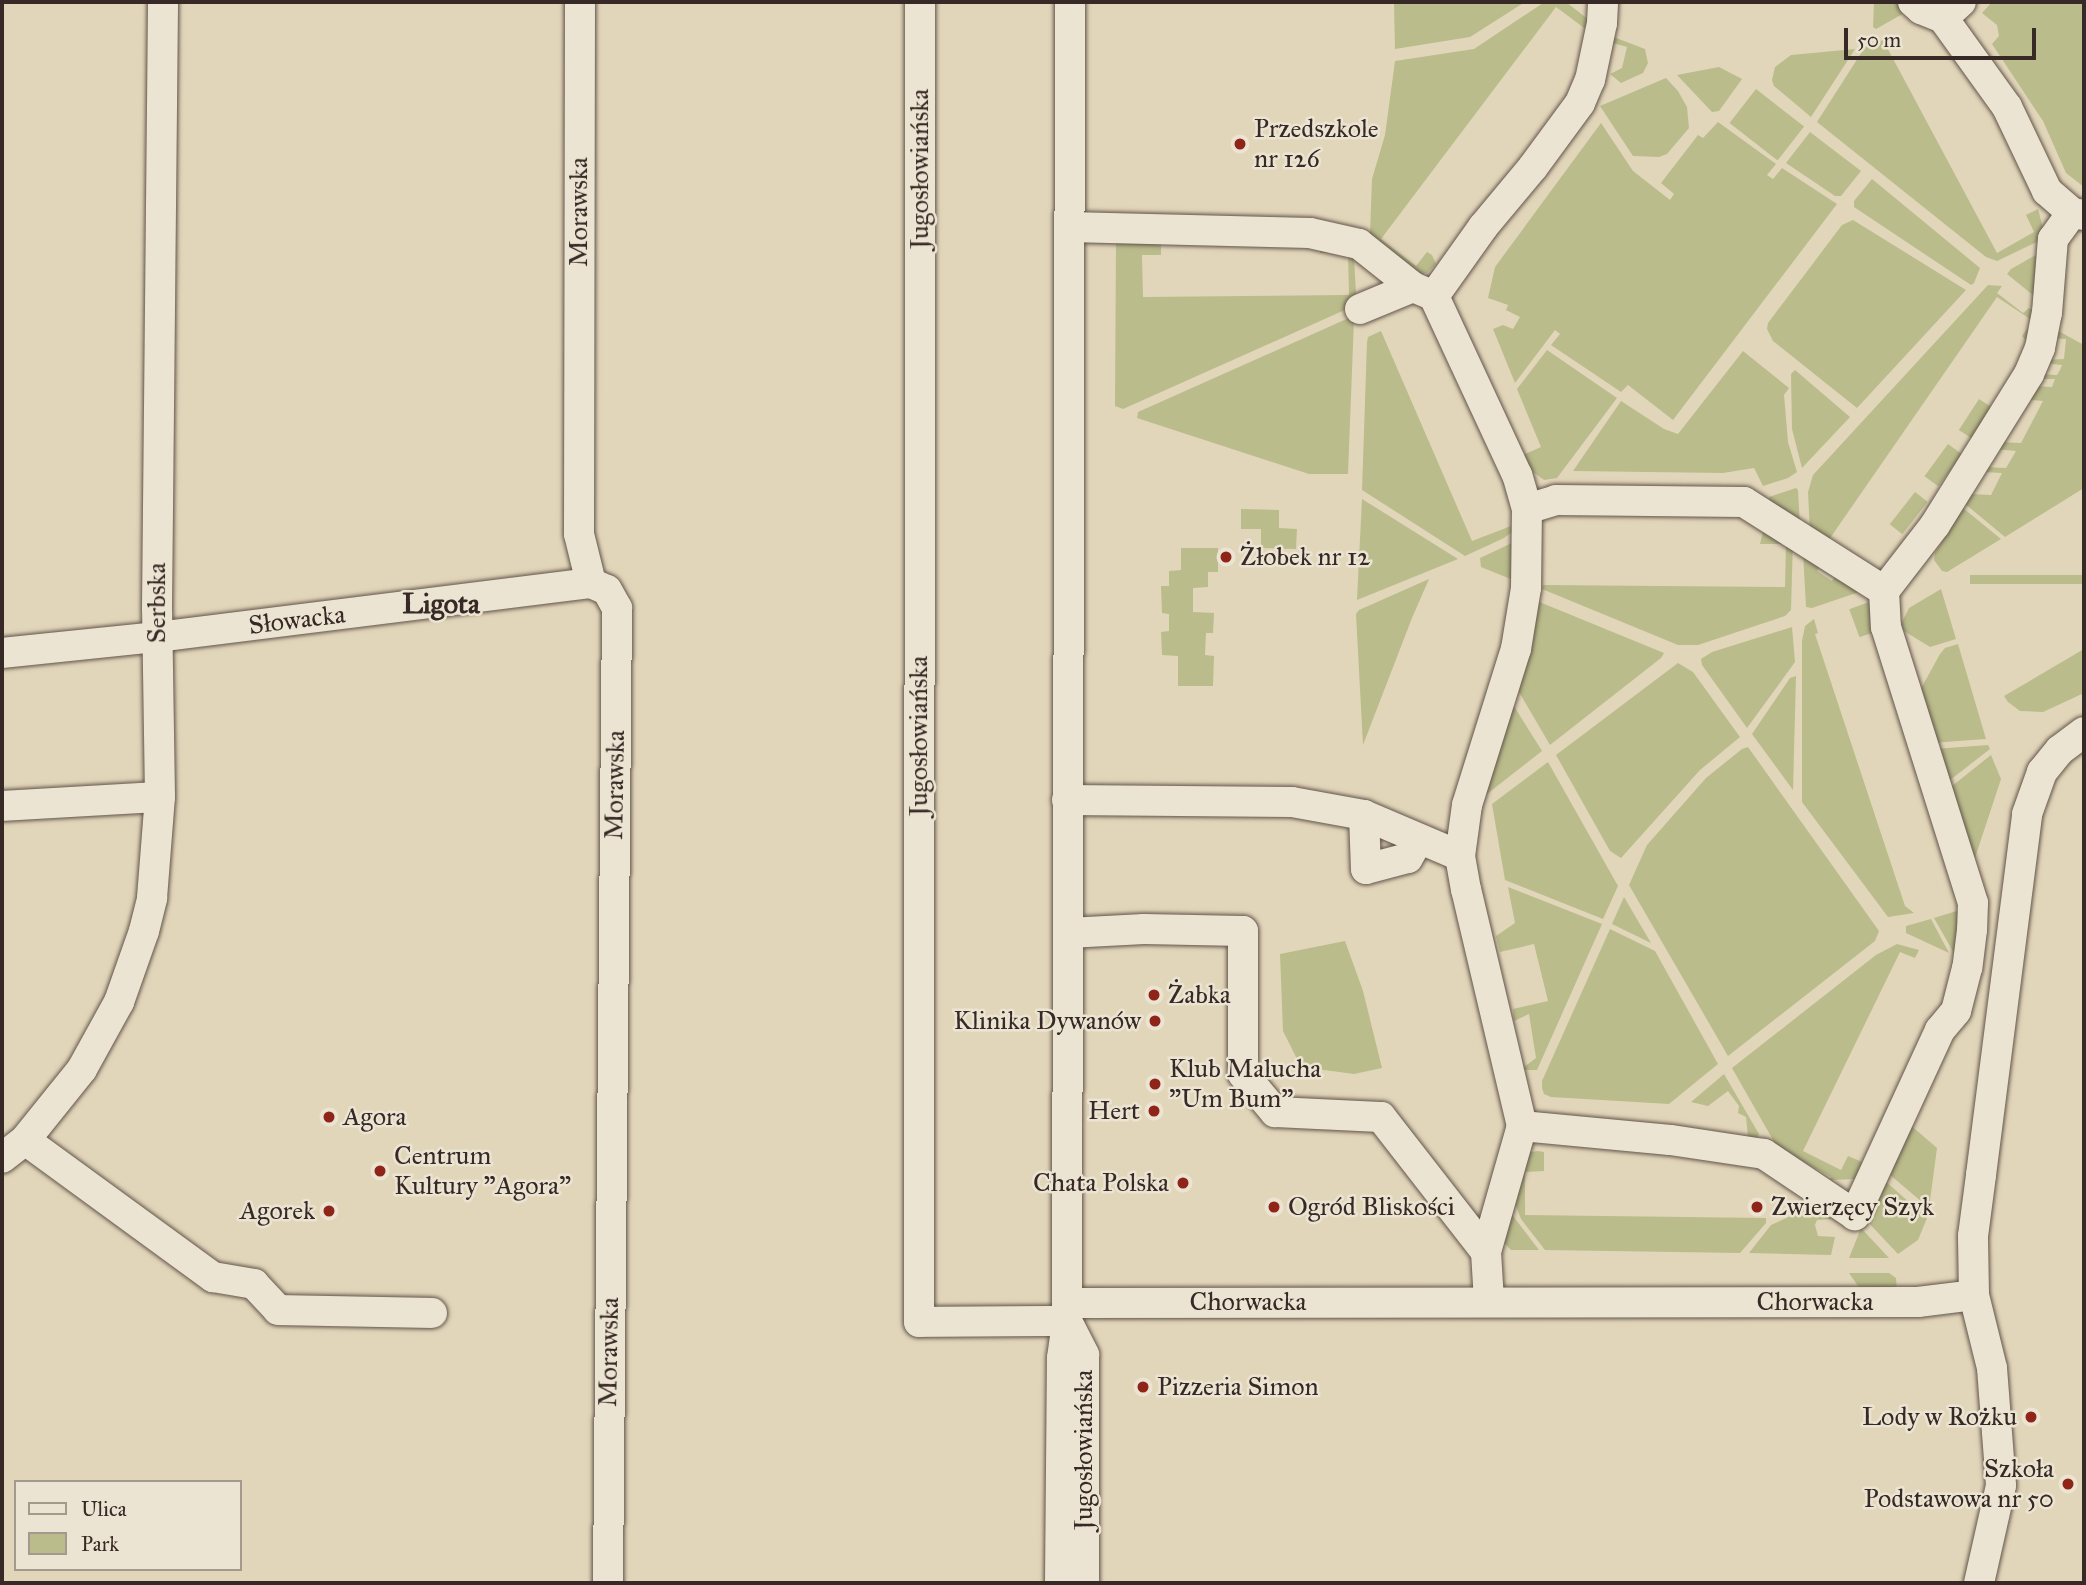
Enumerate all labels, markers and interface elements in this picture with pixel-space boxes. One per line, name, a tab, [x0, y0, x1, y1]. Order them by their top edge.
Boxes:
scale bar	[1848, 14, 2040, 58]
text: 50 m	[1857, 27, 1901, 53]
street label: Jugosłowiańska	[904, 89, 936, 249]
place label: Przedszkole nr 126	[1254, 113, 1379, 174]
marker: Przedszkole nr 126	[1232, 136, 1248, 152]
street label: Morawska	[563, 157, 595, 267]
place label: Żłobek nr 12	[1240, 541, 1370, 573]
marker: Żłobek nr 12	[1218, 549, 1234, 565]
street label: Serbska	[141, 563, 173, 643]
district label: Ligota	[402, 587, 480, 621]
street label: Słowacka	[247, 599, 347, 641]
street label: Jugosłowiańska	[903, 656, 935, 816]
street label: Morawska	[598, 730, 632, 840]
place label: Żabka	[1168, 979, 1231, 1011]
marker: Żabka	[1146, 987, 1162, 1003]
place label: Klinika Dywanów	[954, 1005, 1141, 1037]
marker: Klinika Dywanów	[1147, 1013, 1163, 1029]
place label: Klub Malucha "Um Bum"	[1169, 1053, 1321, 1114]
marker: Klub Malucha "Um Bum"	[1147, 1076, 1163, 1092]
place label: Hert	[1088, 1095, 1140, 1127]
place label: Agora	[343, 1101, 407, 1133]
marker: Hert	[1146, 1103, 1162, 1119]
marker: Agora	[321, 1109, 337, 1125]
place label: Centrum Kultury "Agora"	[394, 1140, 571, 1202]
marker: Centrum Kultury "Agora"	[372, 1163, 388, 1179]
place label: Chata Polska	[1033, 1167, 1169, 1199]
marker: Chata Polska	[1175, 1175, 1191, 1191]
place label: Ogród Bliskości	[1288, 1191, 1455, 1223]
place label: Zwierzęcy Szyk	[1771, 1191, 1934, 1223]
place label: Agorek	[240, 1195, 315, 1227]
marker: Ogród Bliskości	[1266, 1199, 1282, 1215]
marker: Zwierzęcy Szyk	[1749, 1199, 1765, 1215]
marker: Agorek	[321, 1203, 337, 1219]
street label: Chorwacka	[1189, 1286, 1307, 1318]
street label: Chorwacka	[1756, 1286, 1874, 1318]
street label: Morawska	[592, 1297, 626, 1407]
street label: Jugosłowiańska	[1068, 1370, 1100, 1530]
place label: Pizzeria Simon	[1157, 1371, 1319, 1403]
marker: Pizzeria Simon	[1135, 1379, 1151, 1395]
place label: Lody w Rożku	[1862, 1401, 2017, 1433]
marker: Lody w Rożku	[2023, 1409, 2039, 1425]
place label: Szkoła Podstawowa nr 50	[1864, 1453, 2054, 1514]
marker: Szkoła Podstawowa nr 50	[2060, 1476, 2076, 1492]
legend	[14, 1480, 242, 1571]
text: Ulica	[81, 1496, 127, 1522]
text: Park	[81, 1531, 119, 1557]

